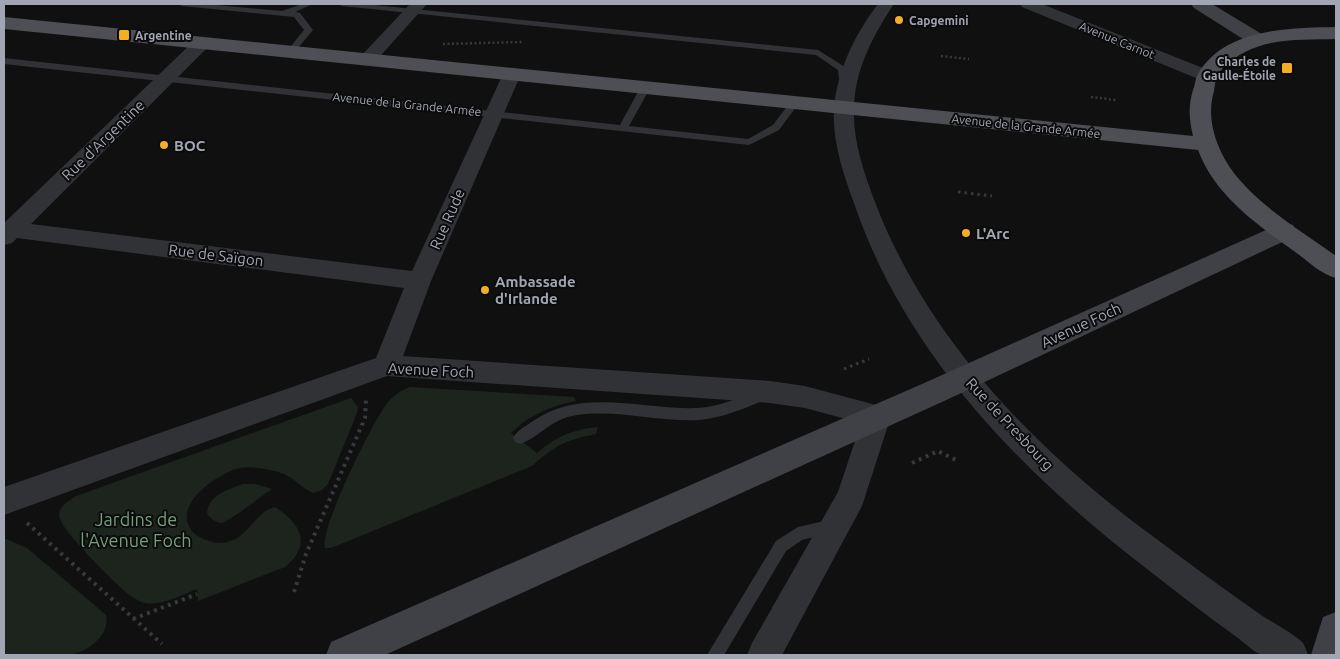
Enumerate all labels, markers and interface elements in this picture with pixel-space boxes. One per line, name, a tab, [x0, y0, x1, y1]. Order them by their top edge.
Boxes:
marker: Capgemini	[893, 14, 905, 26]
place label: Capgemini	[909, 14, 968, 27]
street label: Avenue Carnot	[1078, 19, 1157, 61]
marker: Argentine	[117, 28, 131, 42]
place label: Argentine	[135, 29, 192, 42]
place label: Charles de Gaulle-Étoile	[1203, 55, 1276, 82]
marker: Charles de Gaulle-Étoile	[1280, 61, 1294, 75]
street label: Avenue de la Grande Armée	[332, 90, 482, 118]
street label: Rue d'Argentine	[58, 96, 148, 184]
street label: Avenue de la Grande Armée	[951, 112, 1101, 140]
place label: BOC	[174, 137, 206, 154]
marker: BOC	[158, 139, 170, 151]
street label: Rue Rude	[426, 186, 468, 252]
place label: L'Arc	[976, 225, 1010, 242]
marker: L'Arc	[960, 227, 972, 239]
street label: Rue de Saïgon	[168, 241, 264, 269]
place label: Ambassade d'Irlande	[495, 273, 576, 307]
marker: Ambassade d'Irlande	[479, 284, 491, 296]
street label: Avenue Foch	[1038, 299, 1124, 351]
street label: Avenue Foch	[388, 359, 474, 381]
street label: Rue de Presbourg	[963, 374, 1057, 474]
park label: Jardins de l'Avenue Foch	[80, 509, 192, 550]

